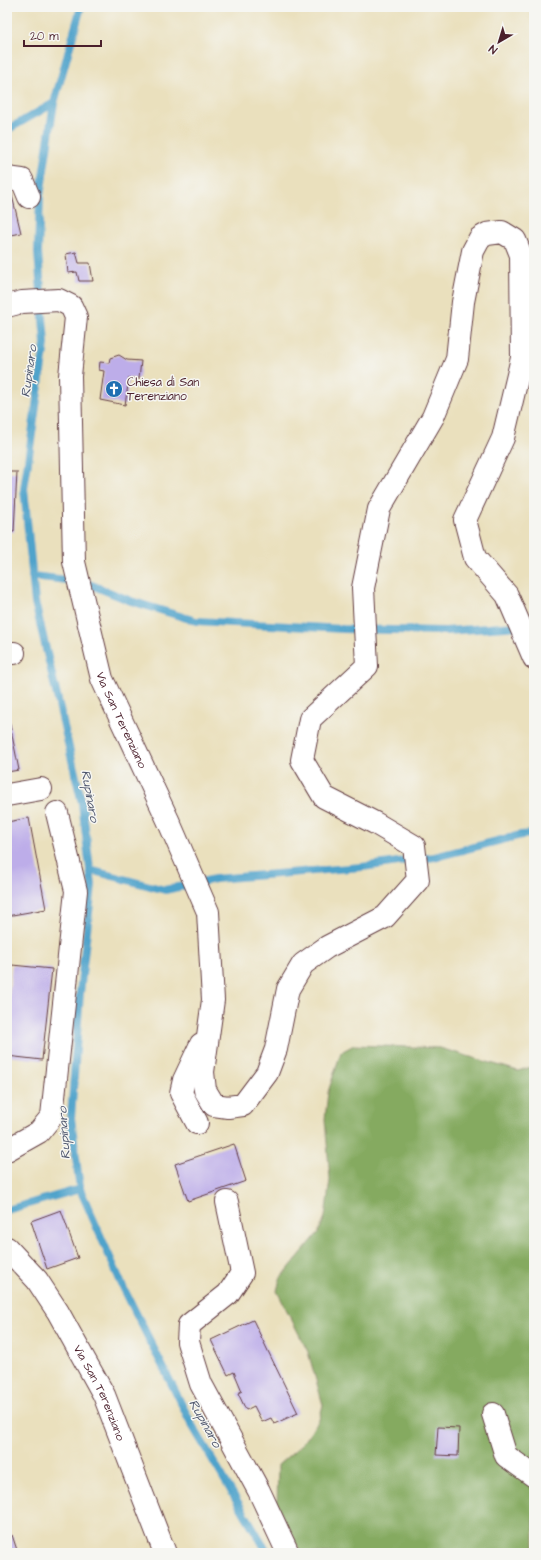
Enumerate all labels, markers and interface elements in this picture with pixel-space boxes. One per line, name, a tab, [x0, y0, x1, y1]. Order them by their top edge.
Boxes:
scale bar	[24, 22, 101, 48]
north arrow	[479, 22, 519, 62]
text: 20 m	[30, 28, 59, 45]
text: N	[486, 41, 500, 58]
water label: Rupinaro	[16, 342, 42, 398]
place label: Chiesa di San Terenziano	[127, 374, 199, 405]
church icon: Chiesa di San Terenziano	[104, 379, 124, 399]
street label: Via San Terenziano	[92, 670, 151, 771]
water label: Rupinaro	[77, 769, 104, 825]
water label: Rupinaro	[53, 1104, 75, 1160]
street label: Via San Terenziano	[69, 1342, 129, 1444]
water label: Rupinaro	[184, 1396, 227, 1452]

